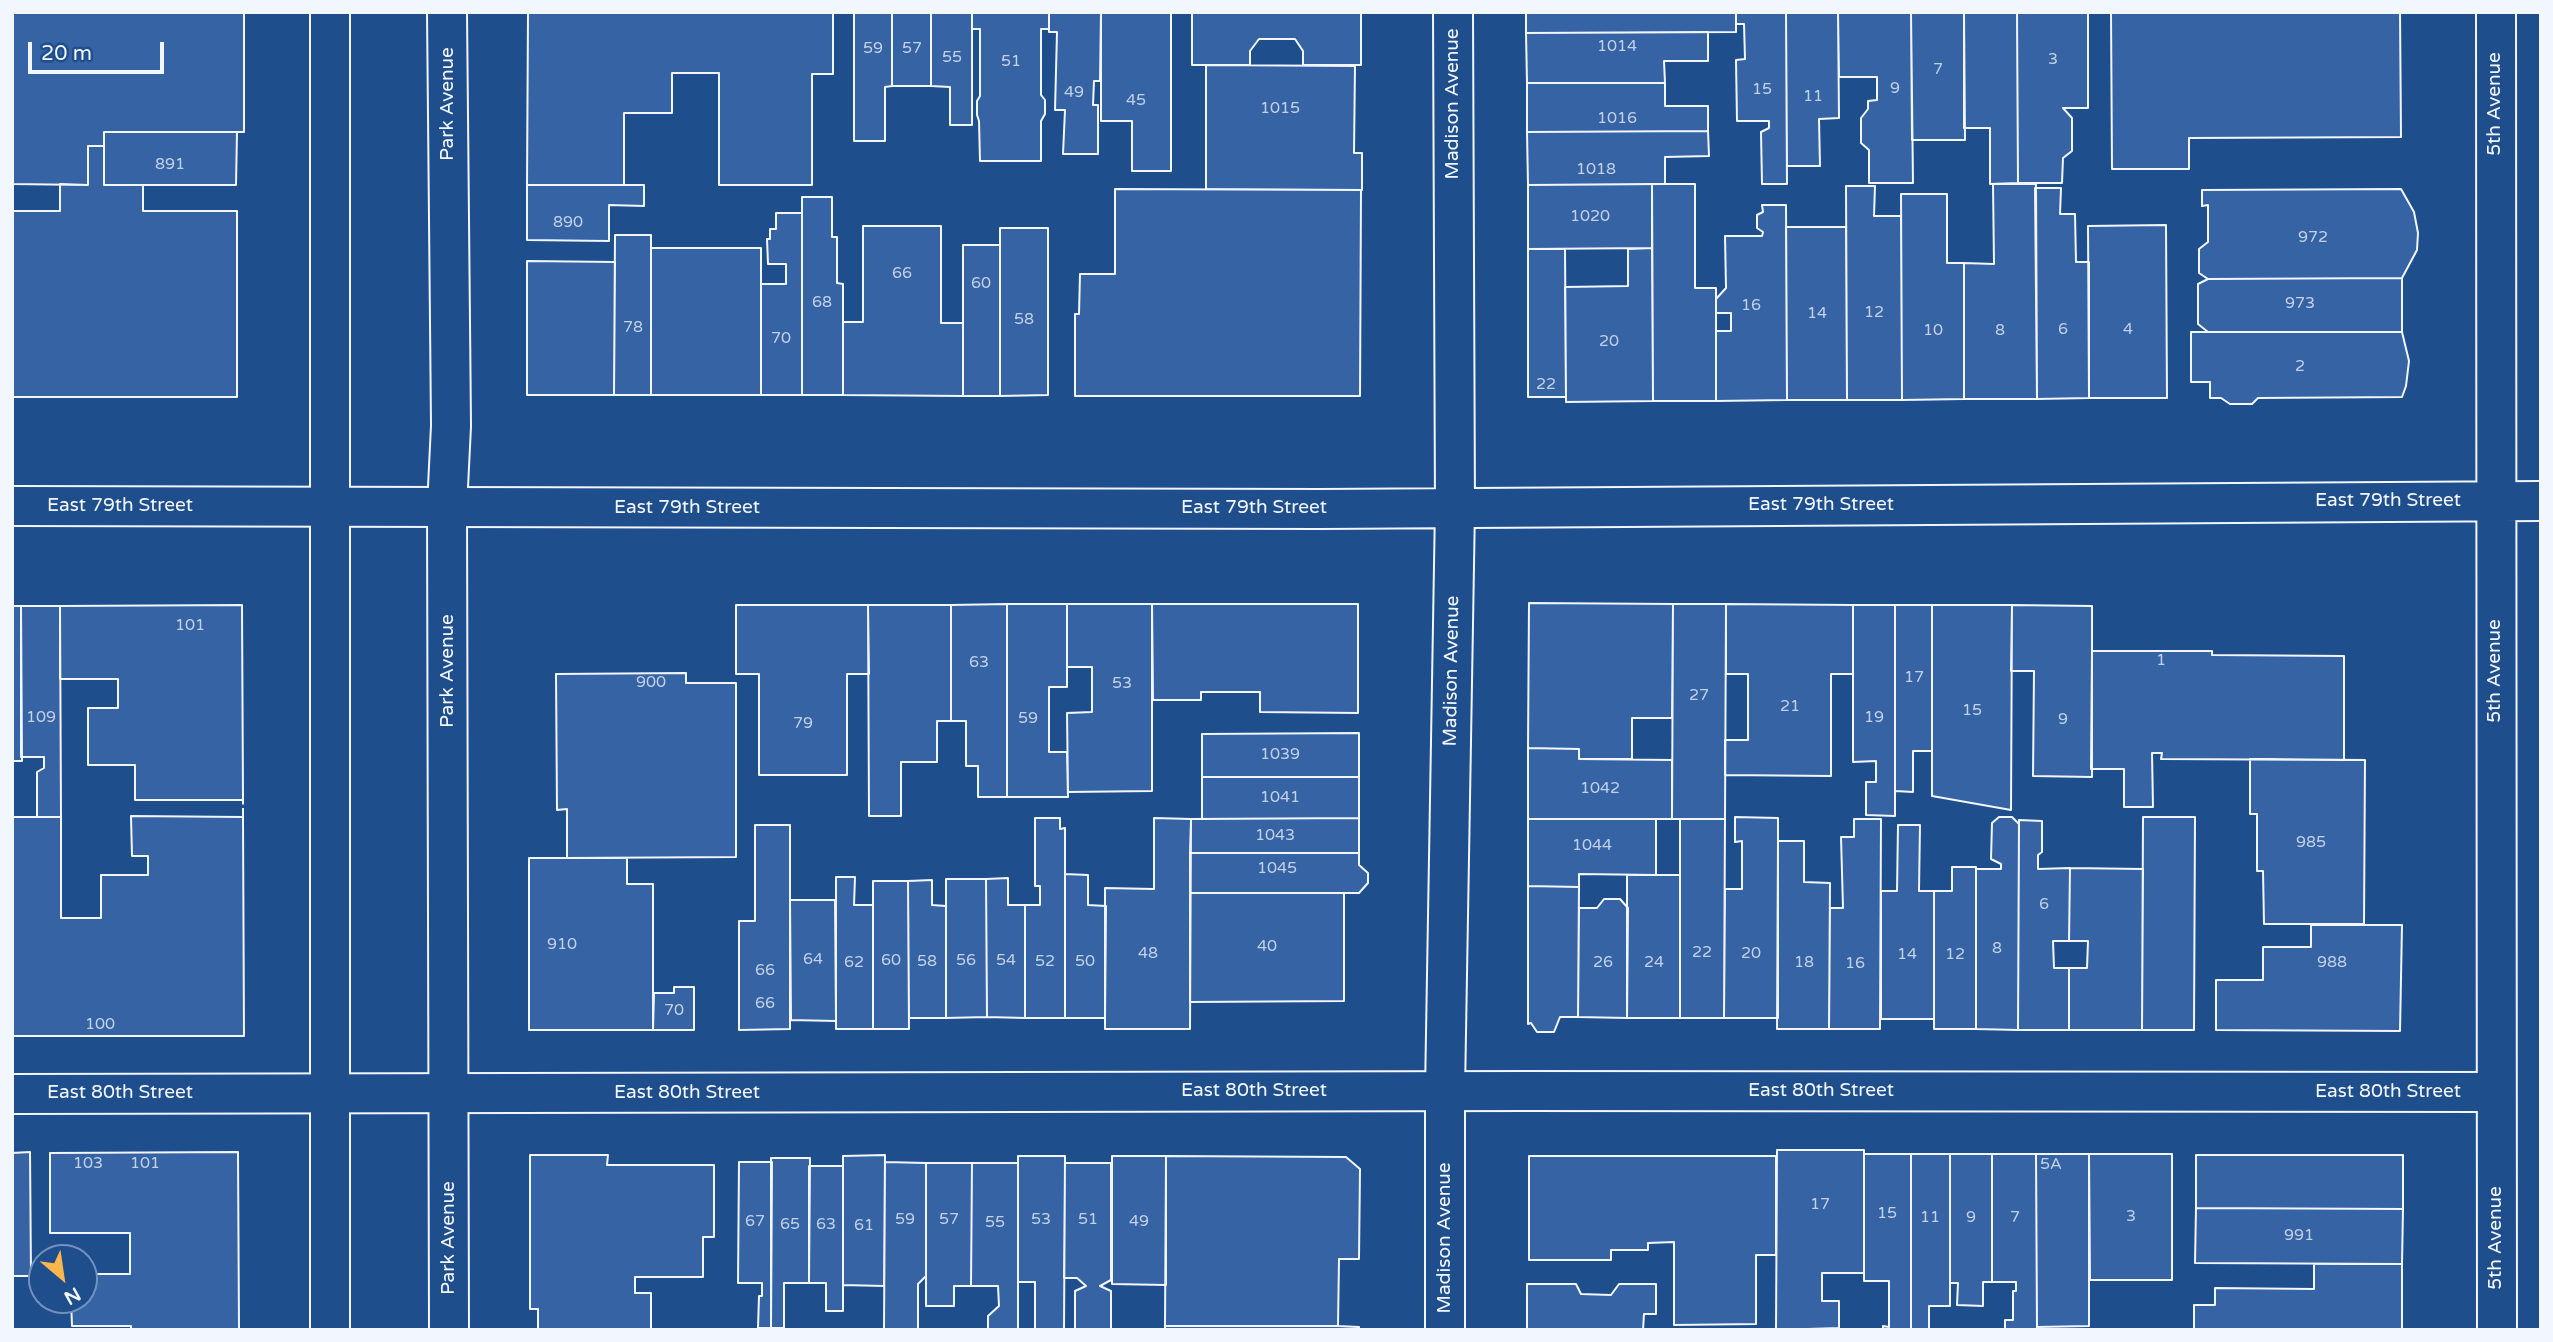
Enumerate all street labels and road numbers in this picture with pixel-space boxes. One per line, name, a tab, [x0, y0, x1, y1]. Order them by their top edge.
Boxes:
street label: Madison Avenue	[1442, 29, 1464, 179]
street label: Park Avenue	[437, 47, 459, 161]
street label: 5th Avenue	[2484, 52, 2506, 156]
street label: East 79th Street	[2315, 490, 2461, 512]
street label: East 79th Street	[1748, 494, 1894, 516]
street label: East 79th Street	[47, 495, 193, 517]
street label: East 79th Street	[614, 497, 760, 519]
street label: East 79th Street	[1181, 497, 1327, 519]
street label: Madison Avenue	[1439, 595, 1465, 747]
street label: Park Avenue	[437, 614, 459, 728]
street label: 5th Avenue	[2484, 619, 2506, 723]
street label: East 80th Street	[1181, 1080, 1327, 1102]
street label: East 80th Street	[1748, 1080, 1894, 1102]
street label: East 80th Street	[2315, 1081, 2461, 1103]
street label: East 80th Street	[47, 1082, 193, 1104]
street label: East 80th Street	[614, 1082, 760, 1104]
street label: Madison Avenue	[1434, 1163, 1456, 1313]
street label: Park Avenue	[438, 1181, 460, 1295]
street label: 5th Avenue	[2485, 1186, 2507, 1290]

